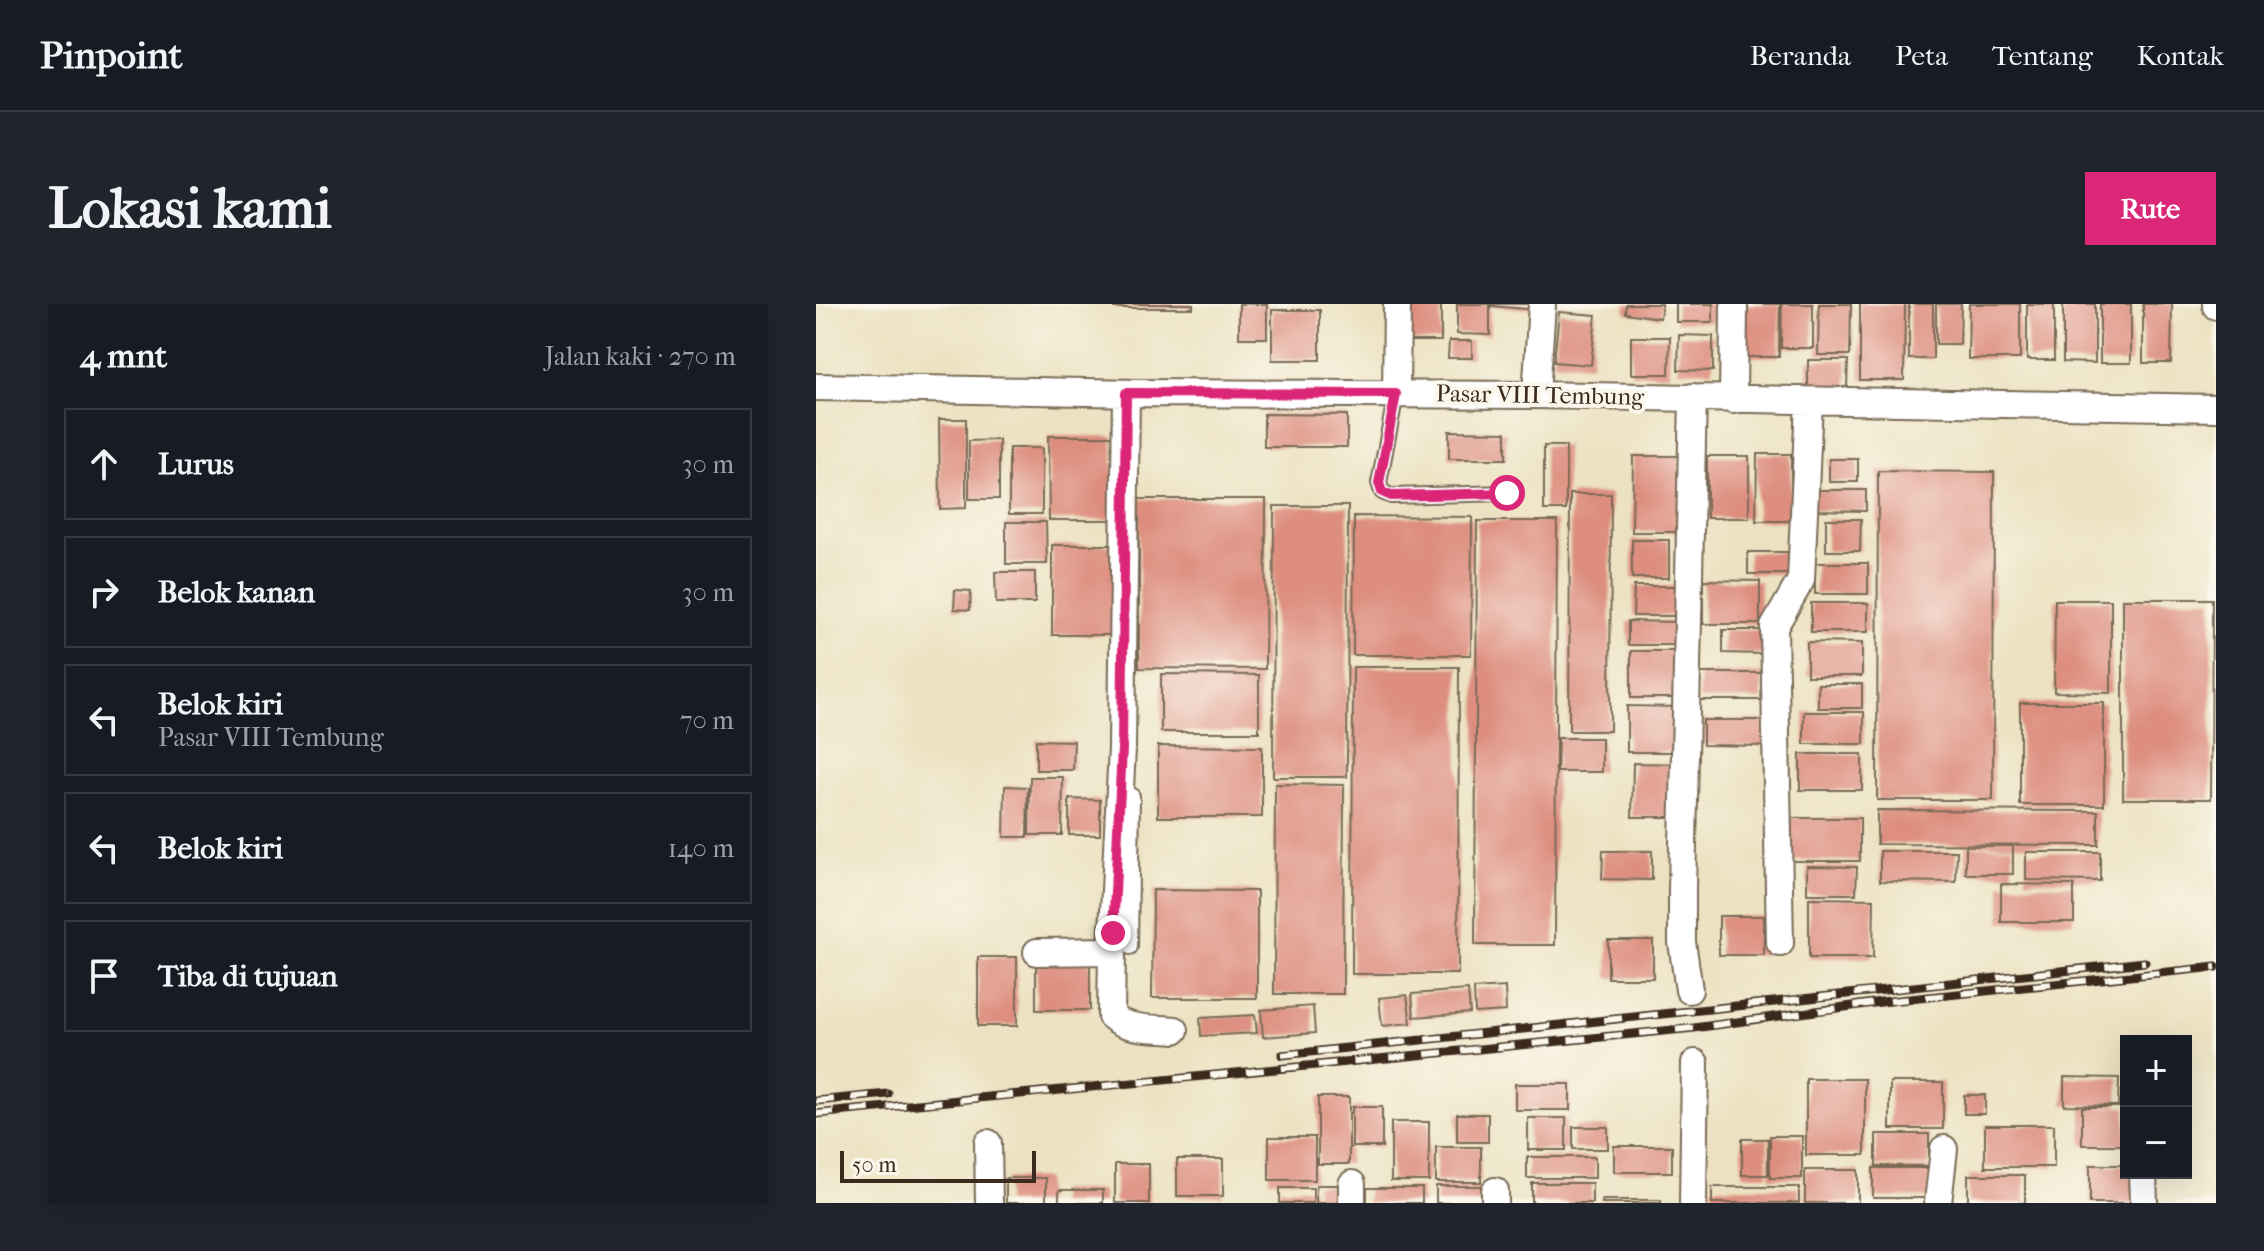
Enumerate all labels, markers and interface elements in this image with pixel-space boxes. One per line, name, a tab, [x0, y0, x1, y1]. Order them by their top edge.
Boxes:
text: Pinpoint	[40, 33, 182, 78]
text: Beranda	[1750, 39, 1851, 72]
text: Peta	[1895, 39, 1948, 72]
text: Tentang	[1992, 39, 2093, 72]
text: Kontak	[2137, 39, 2224, 72]
button: Rute	[2085, 172, 2216, 245]
text: Lokasi kami	[48, 176, 332, 241]
text: 4 mnt	[80, 336, 167, 376]
text: Jalan kaki · 270 m	[545, 341, 736, 372]
street label: Pasar VIII Tembung	[1436, 379, 1646, 411]
icon: ahead	[82, 442, 126, 486]
text: Lurus	[158, 447, 234, 482]
text: 30 m	[682, 449, 734, 480]
route start	[1489, 475, 1525, 511]
icon: right	[82, 570, 126, 614]
text: Belok kanan	[158, 575, 315, 610]
text: 30 m	[682, 577, 734, 608]
text: Belok kiri	[158, 687, 283, 722]
icon: left	[82, 698, 126, 742]
text: 70 m	[680, 705, 734, 736]
text: Pasar VIII Tembung	[158, 722, 384, 753]
icon: left	[82, 826, 126, 870]
text: Belok kiri	[158, 831, 283, 866]
text: 140 m	[668, 833, 734, 864]
route end	[1095, 915, 1131, 951]
icon: arrive	[82, 954, 126, 998]
text: Tiba di tujuan	[158, 959, 338, 994]
map controls	[2120, 1035, 2192, 1179]
button: +	[2120, 1035, 2192, 1107]
button: −	[2120, 1107, 2192, 1179]
scale bar	[840, 1147, 1036, 1183]
text: 50 m	[852, 1152, 897, 1178]

